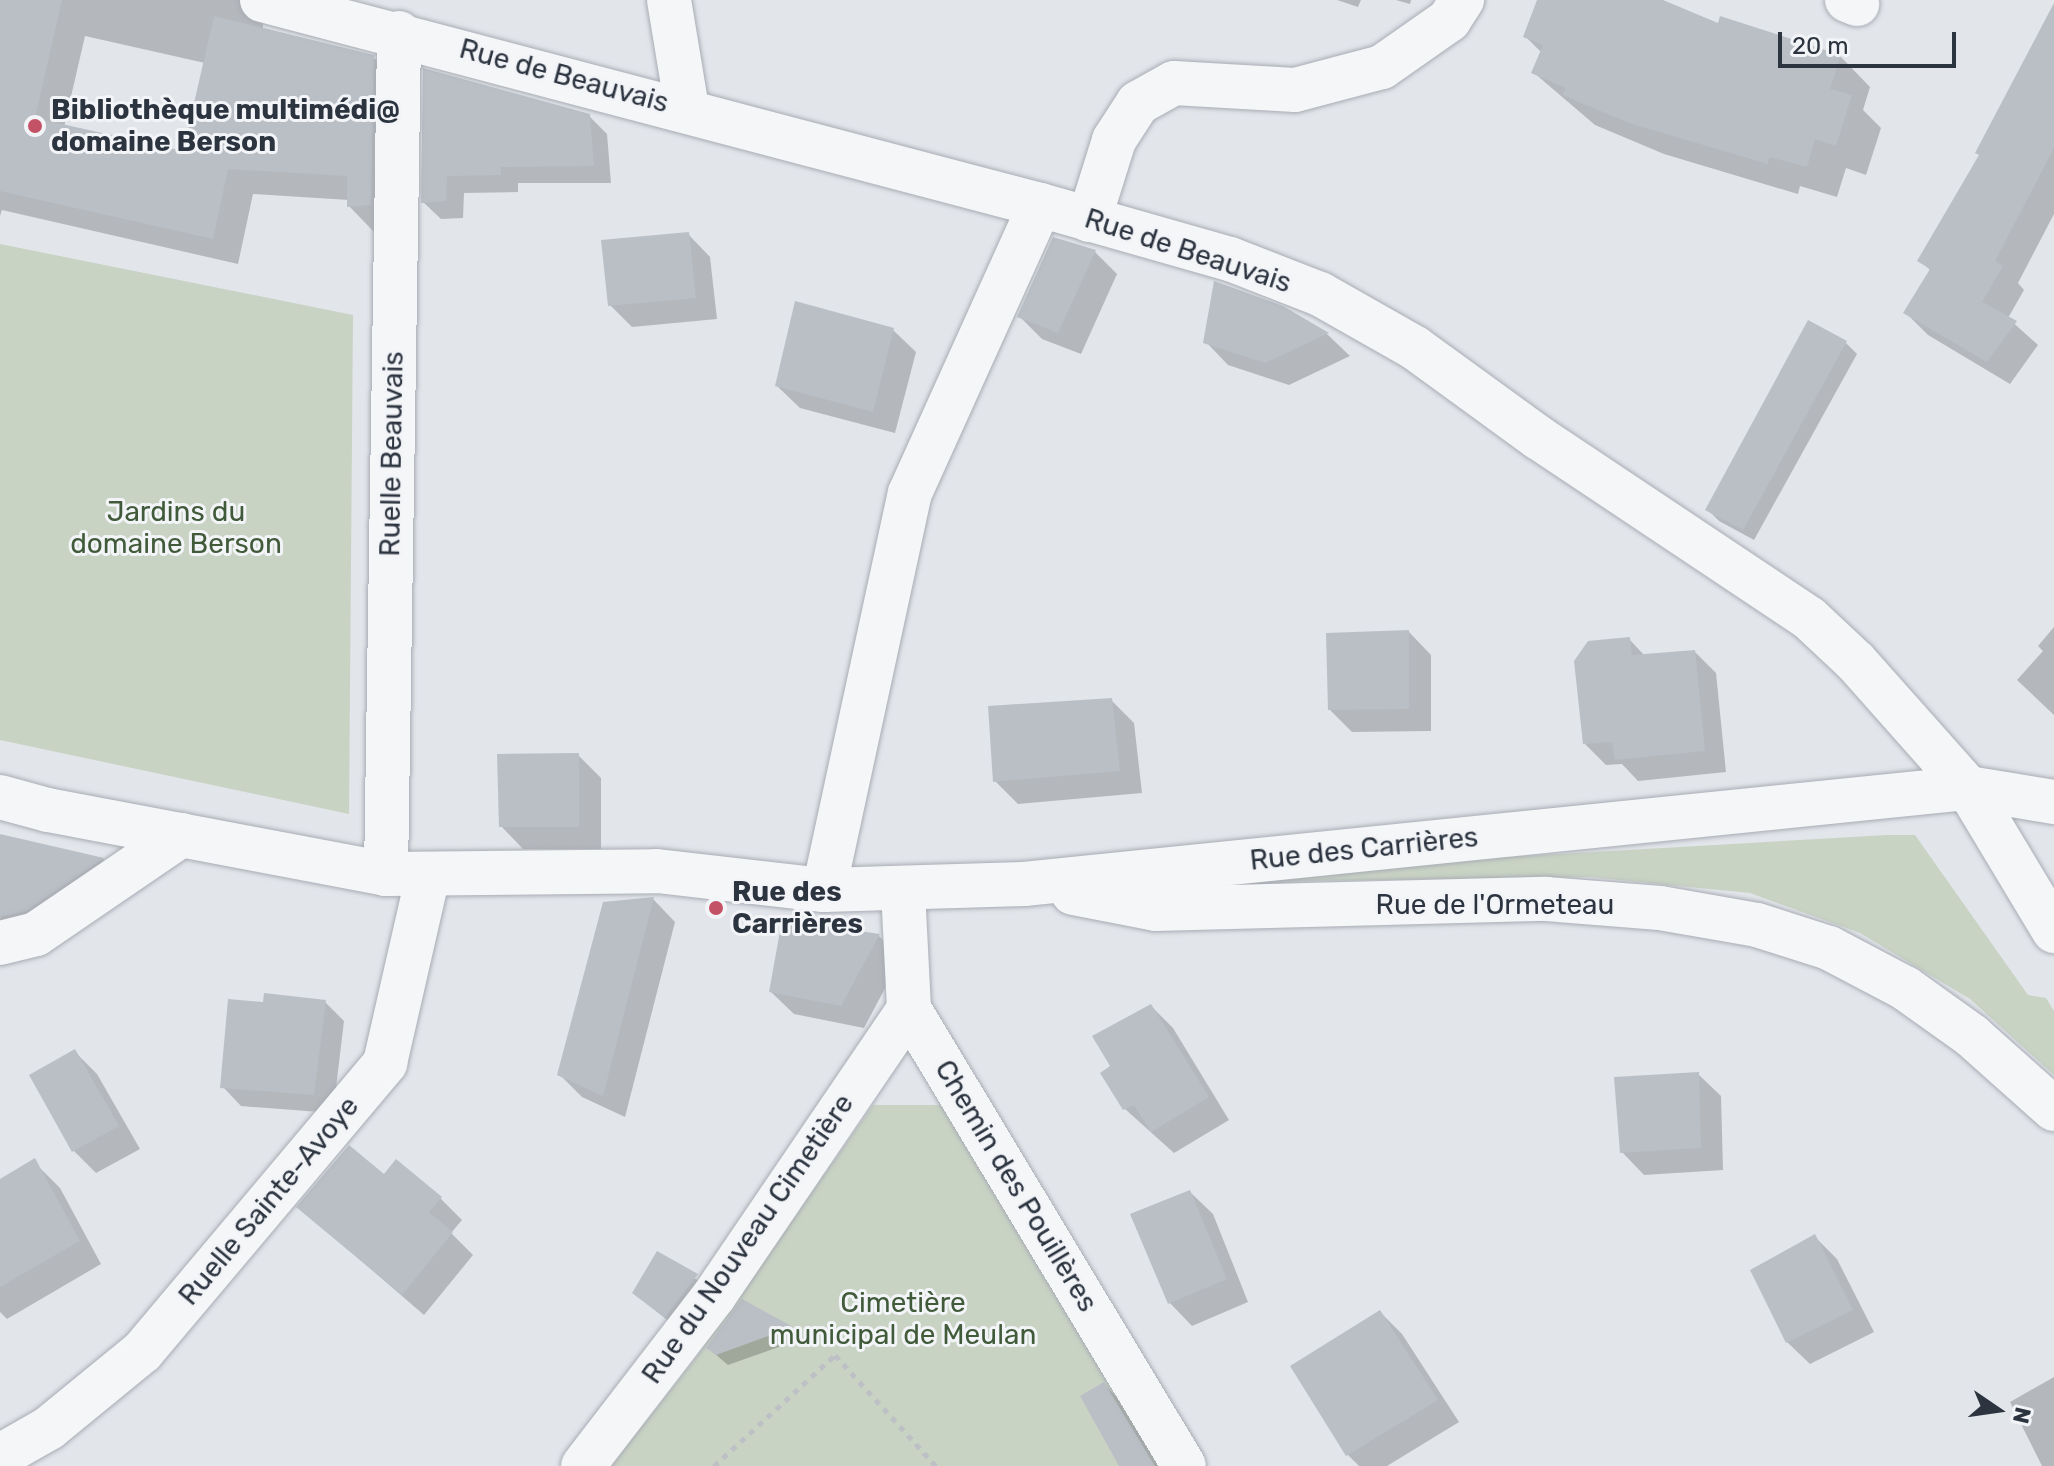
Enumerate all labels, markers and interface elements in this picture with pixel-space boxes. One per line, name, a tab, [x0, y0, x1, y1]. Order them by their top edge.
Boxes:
scale bar	[1782, 16, 1960, 66]
street label: Rue de Beauvais	[456, 32, 672, 120]
text: 20 m	[1792, 32, 1849, 60]
place label: Bibliothèque multimédi@ domaine Berson	[51, 93, 400, 159]
marker: Bibliothèque multimédi@ domaine Berson	[26, 117, 44, 135]
street label: Rue de Beauvais	[1081, 202, 1295, 300]
street label: Ruelle Beauvais	[373, 351, 411, 557]
park label: Jardins du domaine Berson	[70, 495, 282, 561]
street label: Rue des Carrières	[1248, 820, 1480, 878]
place label: Rue des Carrières	[732, 875, 863, 941]
street label: Rue de l'Ormeteau	[1376, 888, 1614, 922]
marker: Rue des Carrières	[707, 899, 725, 917]
street label: Chemin des Pouillères	[928, 1054, 1104, 1318]
street label: Rue du Nouveau Cimetière	[635, 1088, 861, 1390]
street label: Ruelle Sainte-Avoye	[172, 1090, 366, 1312]
park label: Cimetière municipal de Meulan	[770, 1286, 1036, 1352]
north arrow	[1958, 1370, 2038, 1450]
text: N	[2007, 1405, 2037, 1426]

